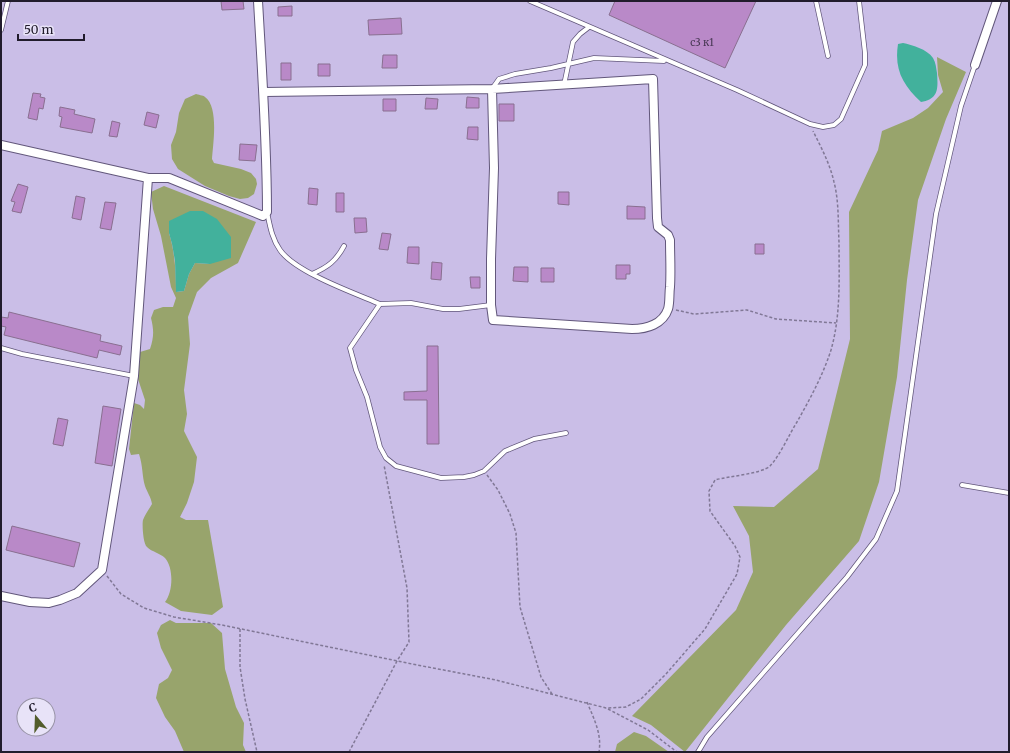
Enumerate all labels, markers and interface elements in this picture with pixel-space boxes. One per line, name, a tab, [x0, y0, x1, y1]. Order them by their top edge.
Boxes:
scale bar	[18, 16, 84, 42]
text: 50 m	[24, 22, 53, 37]
house number: с3 к1	[690, 36, 714, 49]
north arrow	[16, 697, 56, 737]
text: С	[27, 700, 38, 715]

